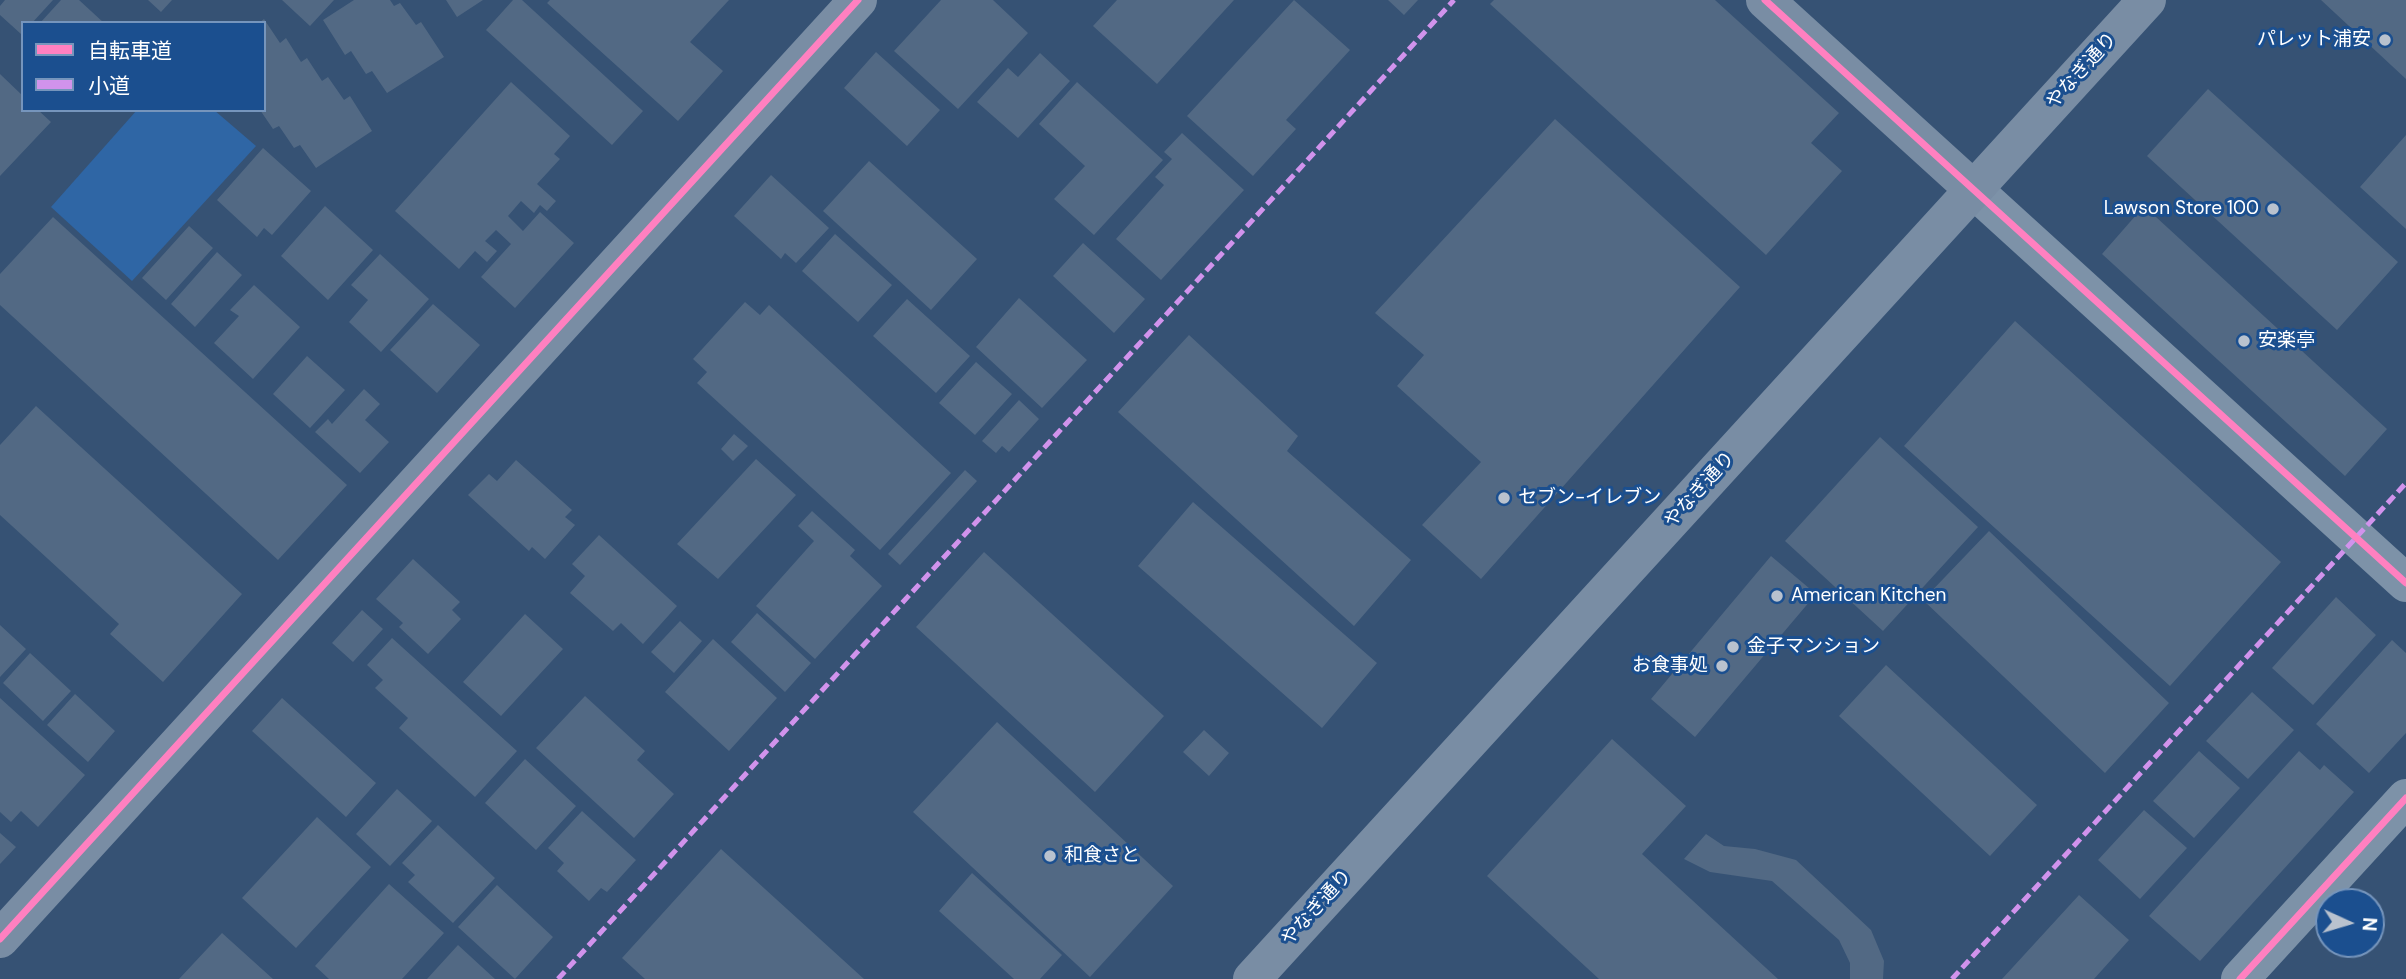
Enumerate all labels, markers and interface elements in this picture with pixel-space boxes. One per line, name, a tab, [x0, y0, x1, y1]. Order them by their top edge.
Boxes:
legend	[21, 21, 266, 112]
street label: やなぎ通り	[2042, 28, 2122, 114]
place label: パレット浦安	[2257, 29, 2371, 51]
marker: パレット浦安	[2377, 32, 2393, 48]
text: 自転車道	[88, 37, 172, 65]
text: 小道	[88, 72, 130, 100]
place label: Lawson Store 100	[2104, 198, 2259, 220]
marker: Lawson Store 100	[2265, 201, 2281, 217]
place label: 安楽亭	[2258, 330, 2315, 352]
marker: 安楽亭	[2236, 333, 2252, 349]
street label: やなぎ通り	[1660, 447, 1740, 533]
place label: セブン-イレブン	[1518, 487, 1661, 509]
marker: セブン-イレブン	[1496, 490, 1512, 506]
place label: American Kitchen	[1791, 585, 1946, 607]
marker: American Kitchen	[1769, 588, 1785, 604]
place label: 金子マンション	[1747, 636, 1880, 658]
marker: 金子マンション	[1725, 639, 1741, 655]
place label: お食事処	[1632, 655, 1708, 677]
marker: お食事処	[1714, 658, 1730, 674]
place label: 和食さと	[1064, 845, 1140, 867]
marker: 和食さと	[1042, 848, 1058, 864]
street label: やなぎ通り	[1277, 865, 1357, 951]
north arrow	[2315, 888, 2385, 958]
text: N	[2357, 917, 2382, 932]

